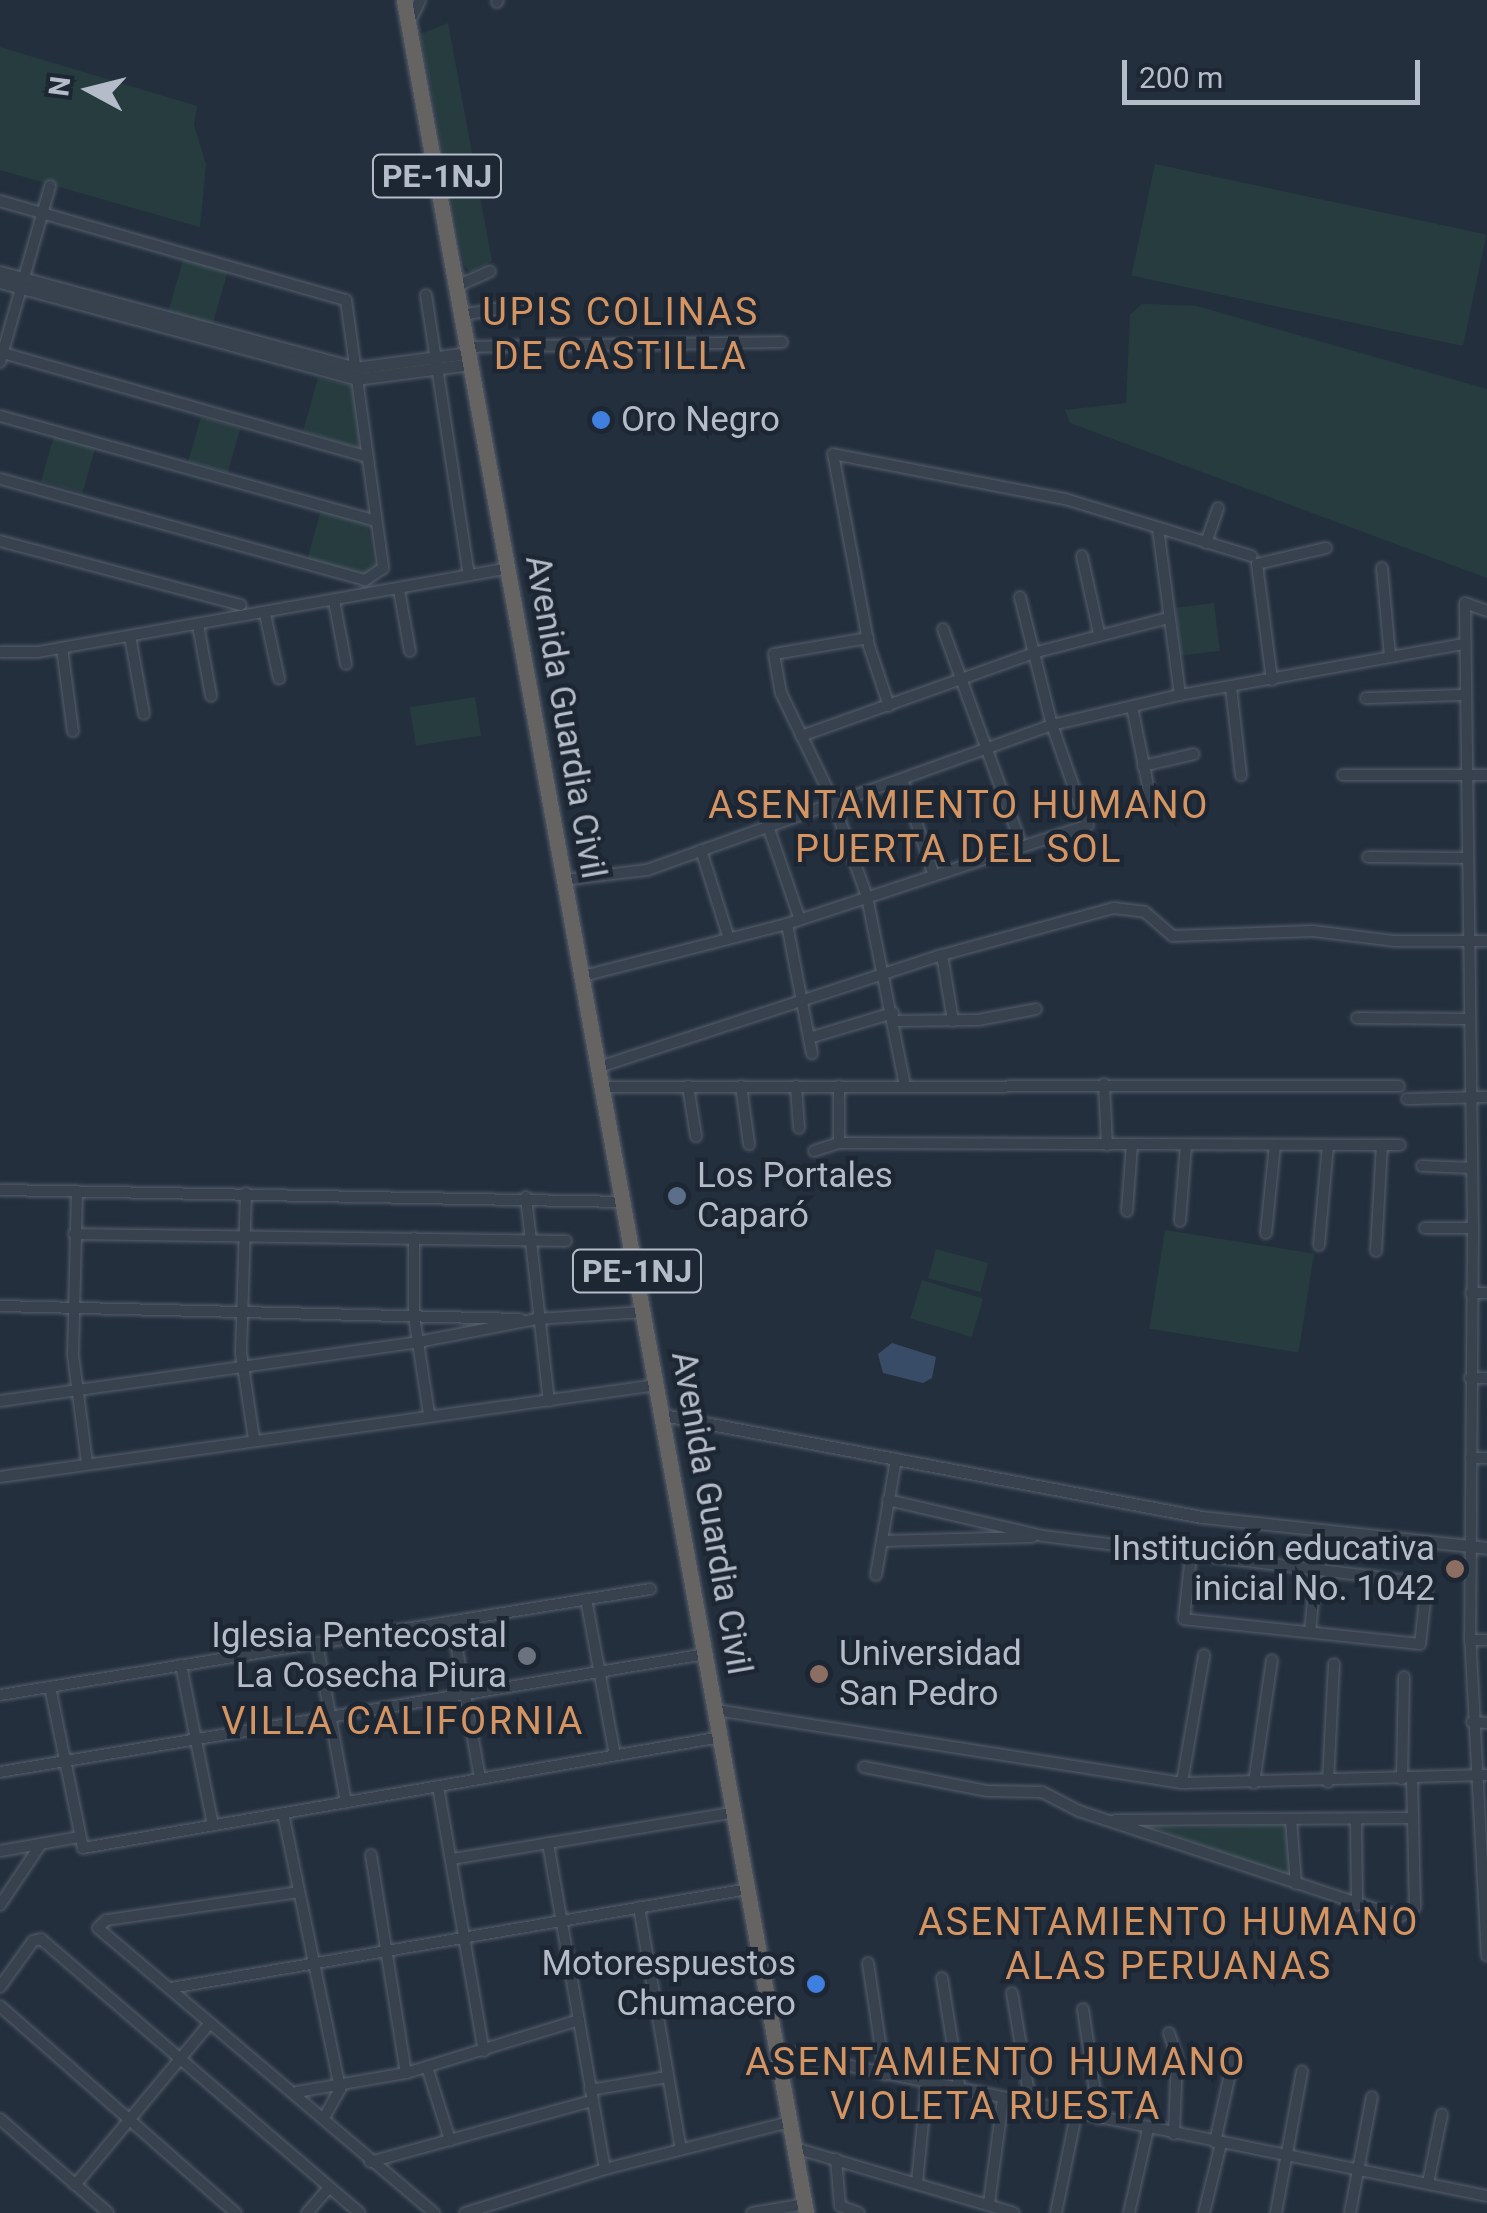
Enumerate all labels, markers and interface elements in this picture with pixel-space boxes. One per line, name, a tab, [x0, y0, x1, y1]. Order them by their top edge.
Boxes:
north arrow	[40, 40, 140, 140]
scale bar	[1127, 40, 1424, 102]
text: 200 m	[1139, 60, 1223, 95]
text: N	[42, 74, 77, 98]
road number: PE-1NJ	[370, 149, 504, 203]
district label: UPIS COLINAS DE CASTILLA	[482, 290, 760, 380]
place label: Oro Negro	[621, 399, 780, 441]
marker: Oro Negro	[590, 409, 612, 431]
street label: Avenida Guardia Civil	[516, 552, 614, 882]
district label: ASENTAMIENTO HUMANO PUERTA DEL SOL	[708, 783, 1210, 872]
place label: Los Portales Caparó	[697, 1155, 893, 1237]
marker: Los Portales Caparó	[666, 1185, 688, 1207]
road number: PE-1NJ	[570, 1244, 704, 1298]
street label: Avenida Guardia Civil	[662, 1348, 760, 1678]
place label: Institución educativa inicial No. 1042	[1112, 1528, 1435, 1610]
marker: Institución educativa inicial No. 1042	[1444, 1558, 1466, 1580]
place label: Iglesia Pentecostal La Cosecha Piura	[211, 1615, 507, 1697]
place label: Universidad San Pedro	[839, 1633, 1022, 1715]
marker: Iglesia Pentecostal La Cosecha Piura	[516, 1645, 538, 1667]
marker: Universidad San Pedro	[808, 1663, 830, 1685]
district label: VILLA CALIFORNIA	[221, 1699, 585, 1745]
district label: ASENTAMIENTO HUMANO ALAS PERUANAS	[918, 1900, 1420, 1990]
place label: Motorespuestos Chumacero	[542, 1943, 796, 2025]
marker: Motorespuestos Chumacero	[805, 1973, 827, 1995]
district label: ASENTAMIENTO HUMANO VIOLETA RUESTA	[745, 2040, 1247, 2130]

